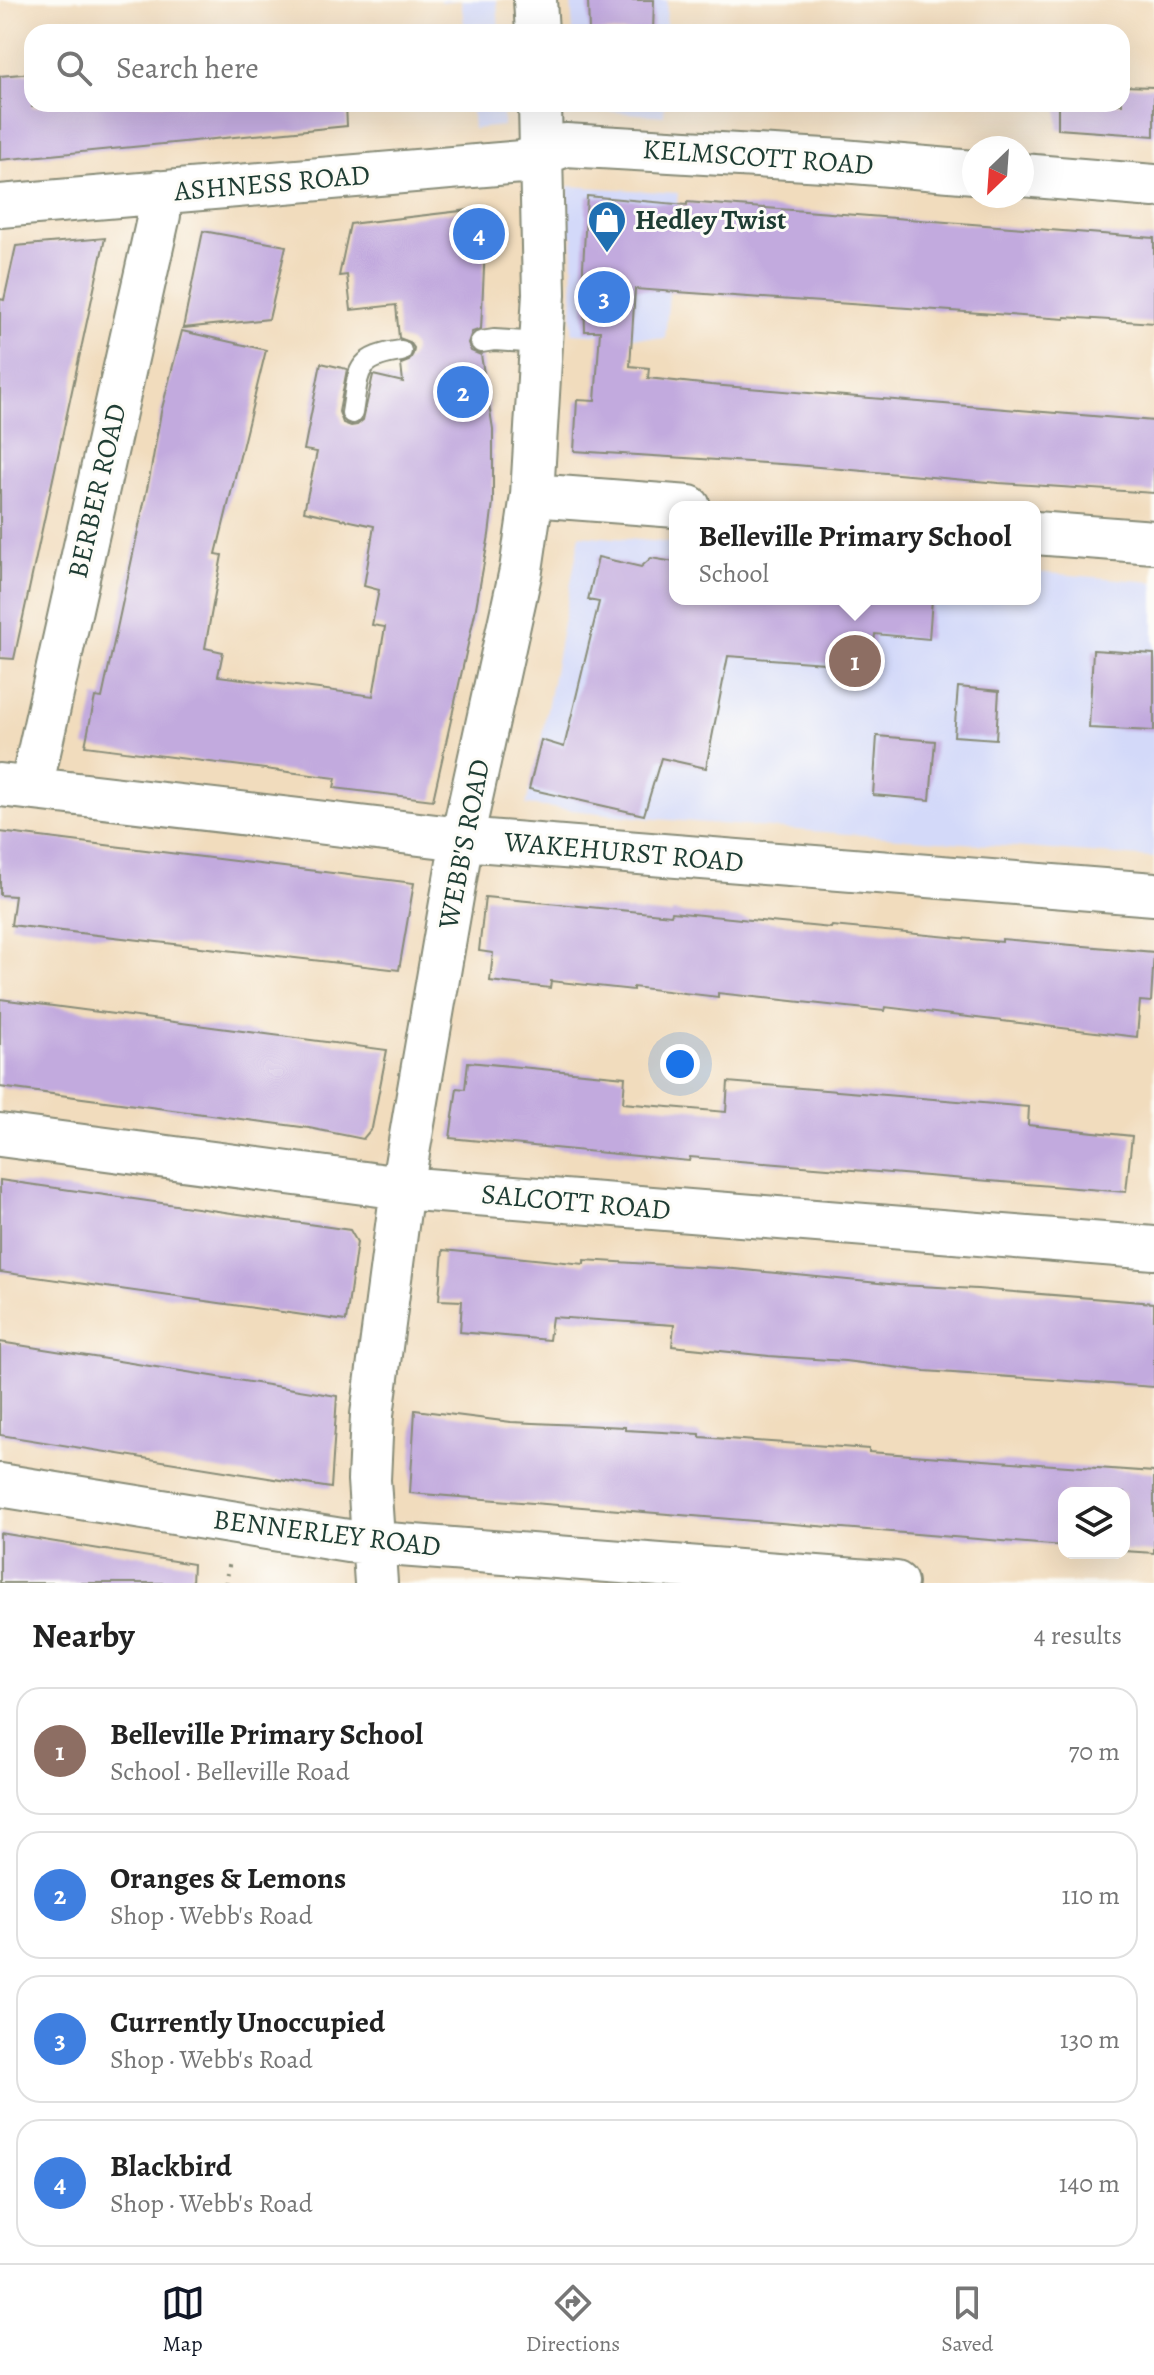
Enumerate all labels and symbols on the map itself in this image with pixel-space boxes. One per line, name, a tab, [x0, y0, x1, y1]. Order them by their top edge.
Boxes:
street label: KELMSCOTT ROAD	[641, 130, 875, 184]
north arrow	[962, 136, 1034, 208]
street label: ASHNESS ROAD	[172, 156, 371, 211]
shop icon: Hedley Twist	[586, 199, 628, 254]
place label: Hedley Twist	[635, 201, 786, 239]
pin: 4	[453, 204, 505, 264]
pin: 3	[578, 267, 630, 327]
pin: 2	[437, 362, 489, 422]
street label: BERBER ROAD	[58, 400, 136, 582]
pin: 1	[829, 631, 881, 691]
street label: WEBB'S ROAD	[429, 756, 499, 933]
street label: WAKEHURST ROAD	[502, 823, 745, 881]
your location	[660, 1044, 700, 1084]
street label: SALCOTT ROAD	[480, 1175, 672, 1229]
street label: BENNERLEY ROAD	[211, 1500, 443, 1566]

